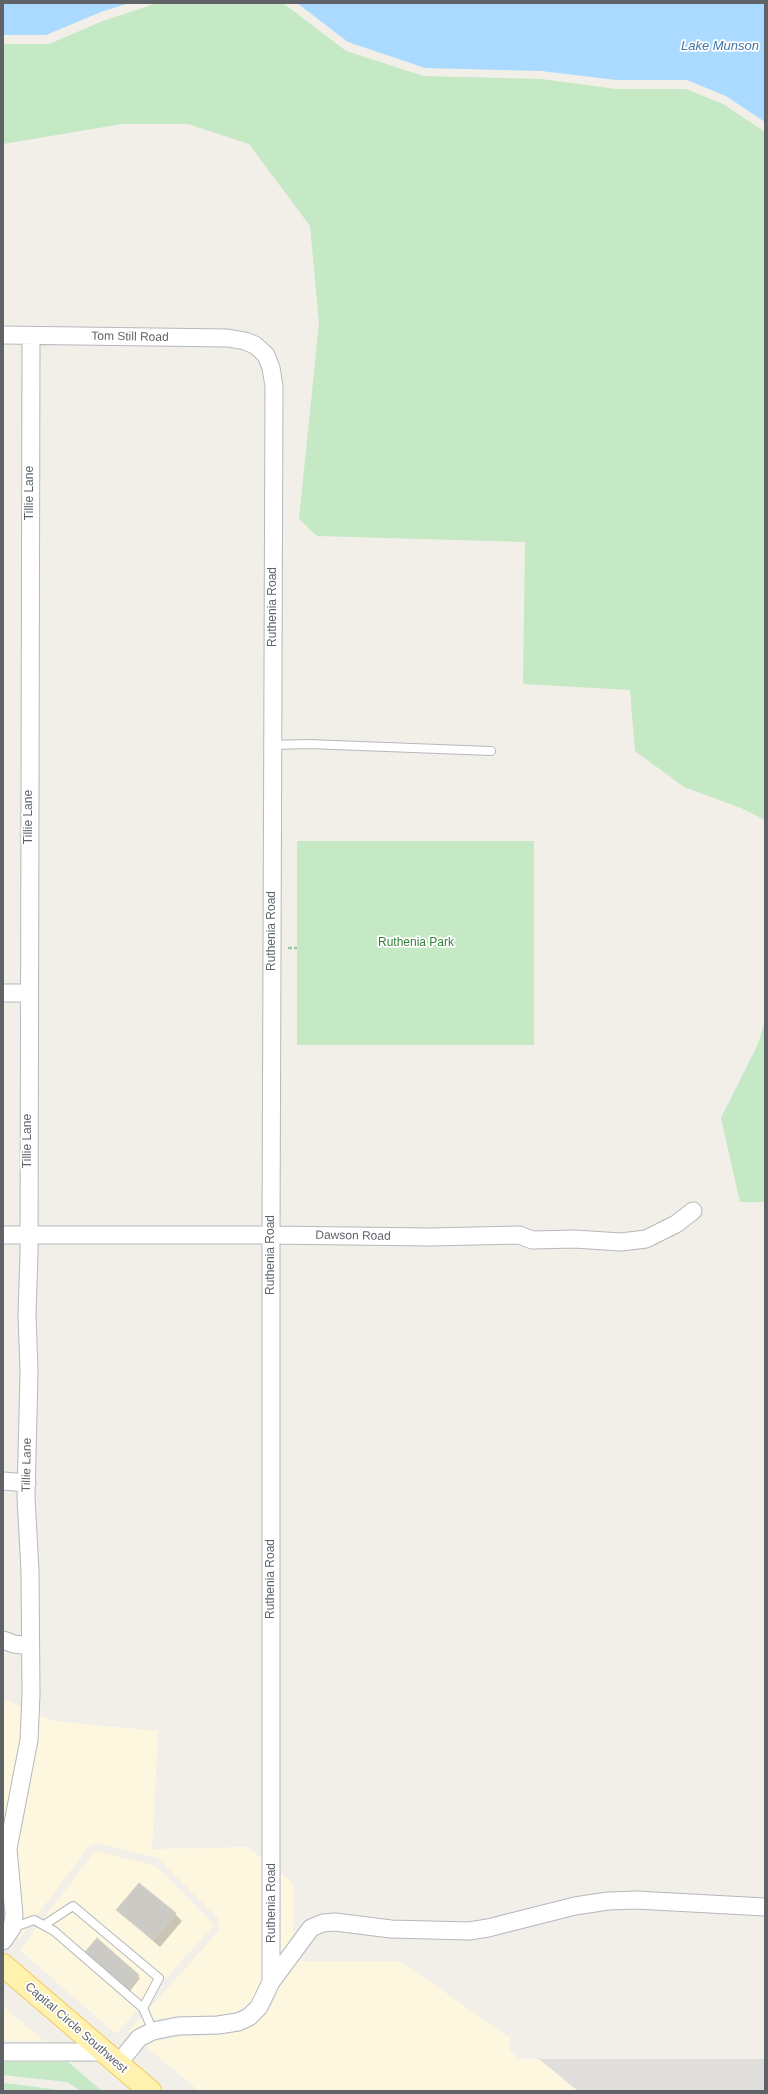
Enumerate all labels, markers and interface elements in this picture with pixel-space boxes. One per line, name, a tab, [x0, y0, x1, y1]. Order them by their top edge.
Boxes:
water label: Lake Munson	[681, 38, 759, 54]
street label: Tom Still Road	[91, 329, 169, 345]
street label: Tillie Lane	[23, 466, 37, 520]
street label: Ruthenia Road	[266, 567, 280, 647]
street label: Tillie Lane	[22, 790, 36, 844]
street label: Ruthenia Road	[265, 891, 279, 971]
park label: Ruthenia Park	[378, 936, 454, 950]
street label: Tillie Lane	[21, 1114, 35, 1168]
street label: Ruthenia Road	[264, 1215, 278, 1295]
street label: Dawson Road	[315, 1228, 391, 1244]
street label: Tillie Lane	[19, 1438, 35, 1492]
street label: Ruthenia Road	[264, 1539, 278, 1619]
street label: Ruthenia Road	[265, 1863, 279, 1943]
street label: Capital Circle Southwest	[22, 1980, 130, 2076]

